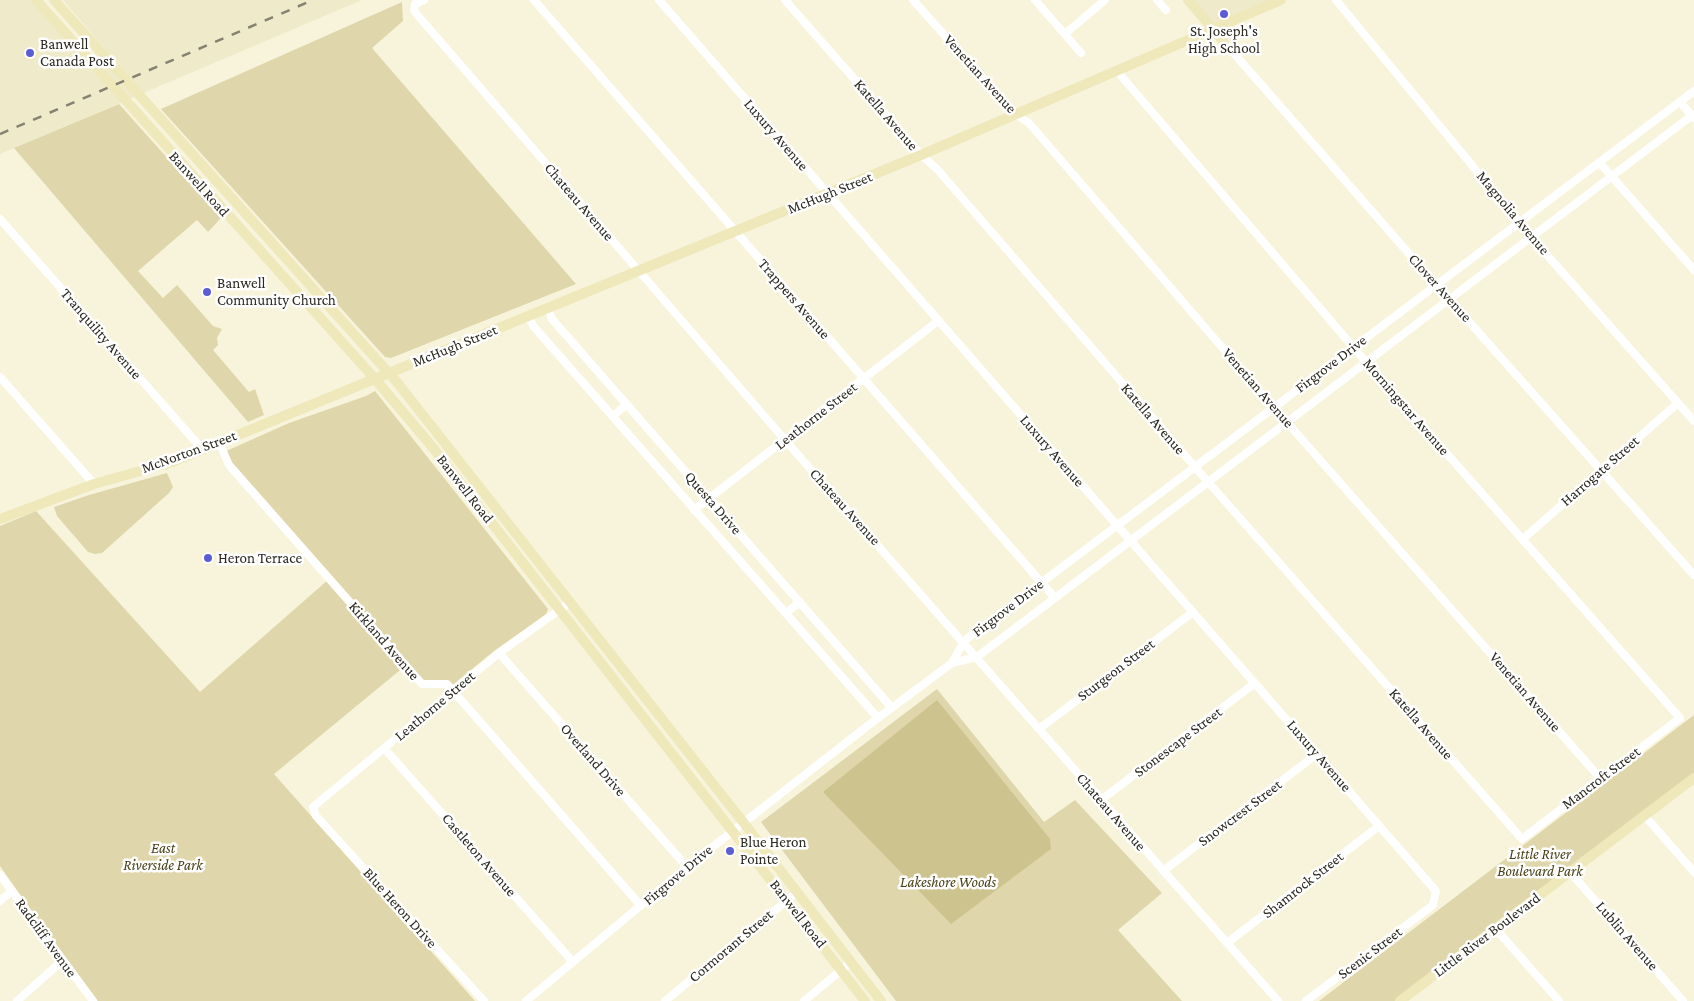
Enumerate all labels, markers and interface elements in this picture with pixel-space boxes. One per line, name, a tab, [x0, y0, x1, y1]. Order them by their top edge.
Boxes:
marker: St. Joseph's High School	[1218, 8, 1230, 20]
place label: St. Joseph's High School	[1188, 22, 1260, 57]
street label: Venetian Avenue	[940, 31, 1020, 117]
place label: Banwell Canada Post	[40, 35, 114, 70]
marker: Banwell Canada Post	[24, 47, 36, 59]
street label: Katella Avenue	[850, 76, 922, 154]
street label: Luxury Avenue	[740, 95, 812, 175]
street label: Banwell Road	[165, 148, 233, 220]
street label: Chateau Avenue	[540, 159, 618, 245]
street label: Magnolia Avenue	[1473, 167, 1553, 259]
street label: McHugh Street	[785, 168, 875, 218]
street label: Clover Avenue	[1405, 250, 1475, 326]
street label: Trappers Avenue	[754, 255, 834, 343]
place label: Banwell Community Church	[217, 274, 336, 309]
street label: Tranquility Avenue	[57, 285, 145, 383]
marker: Banwell Community Church	[201, 286, 213, 298]
street label: McHugh Street	[410, 321, 500, 371]
street label: Firgrove Drive	[1292, 331, 1370, 397]
street label: Venetian Avenue	[1218, 344, 1298, 432]
street label: Morningstar Avenue	[1359, 355, 1453, 459]
street label: Leathorne Street	[771, 378, 861, 454]
street label: Katella Avenue	[1117, 380, 1189, 458]
street label: Luxury Avenue	[1016, 411, 1088, 491]
street label: McNorton Street	[139, 427, 239, 477]
street label: Harrogate Street	[1557, 432, 1643, 510]
street label: Banwell Road	[433, 451, 497, 527]
street label: Chateau Avenue	[806, 465, 884, 549]
street label: Questa Drive	[681, 468, 745, 538]
place label: Heron Terrace	[218, 549, 302, 567]
marker: Heron Terrace	[202, 552, 214, 564]
street label: Firgrove Drive	[969, 575, 1047, 641]
street label: Kirkland Avenue	[345, 598, 423, 684]
street label: Sturgeon Street	[1074, 635, 1158, 705]
street label: Venetian Avenue	[1485, 648, 1565, 736]
street label: Leathorne Street	[391, 667, 479, 745]
street label: Katella Avenue	[1385, 685, 1457, 763]
street label: Stonescape Street	[1130, 703, 1226, 781]
street label: Luxury Avenue	[1283, 716, 1355, 796]
street label: Overland Drive	[556, 720, 630, 800]
street label: Mancroft Street	[1558, 743, 1644, 813]
street label: Chateau Avenue	[1072, 769, 1150, 855]
street label: Snowcrest Street	[1195, 776, 1285, 850]
street label: Castleton Avenue	[438, 810, 520, 900]
place label: Blue Heron Pointe	[740, 833, 806, 868]
park label: East Riverside Park	[123, 839, 203, 874]
street label: Firgrove Drive	[640, 841, 716, 909]
marker: Blue Heron Pointe	[724, 845, 736, 857]
park label: Little River Boulevard Park	[1497, 845, 1583, 880]
street label: Shamrock Street	[1259, 848, 1347, 922]
street label: Blue Heron Drive	[359, 864, 441, 952]
park label: Lakeshore Woods	[900, 873, 996, 891]
street label: Banwell Road	[766, 876, 830, 952]
street label: Little River Boulevard	[1430, 889, 1544, 981]
street label: Radcliff Avenue	[11, 895, 81, 981]
street label: Lublin Avenue	[1592, 898, 1662, 974]
street label: Cormorant Street	[685, 906, 777, 986]
street label: Scenic Street	[1334, 923, 1406, 983]

